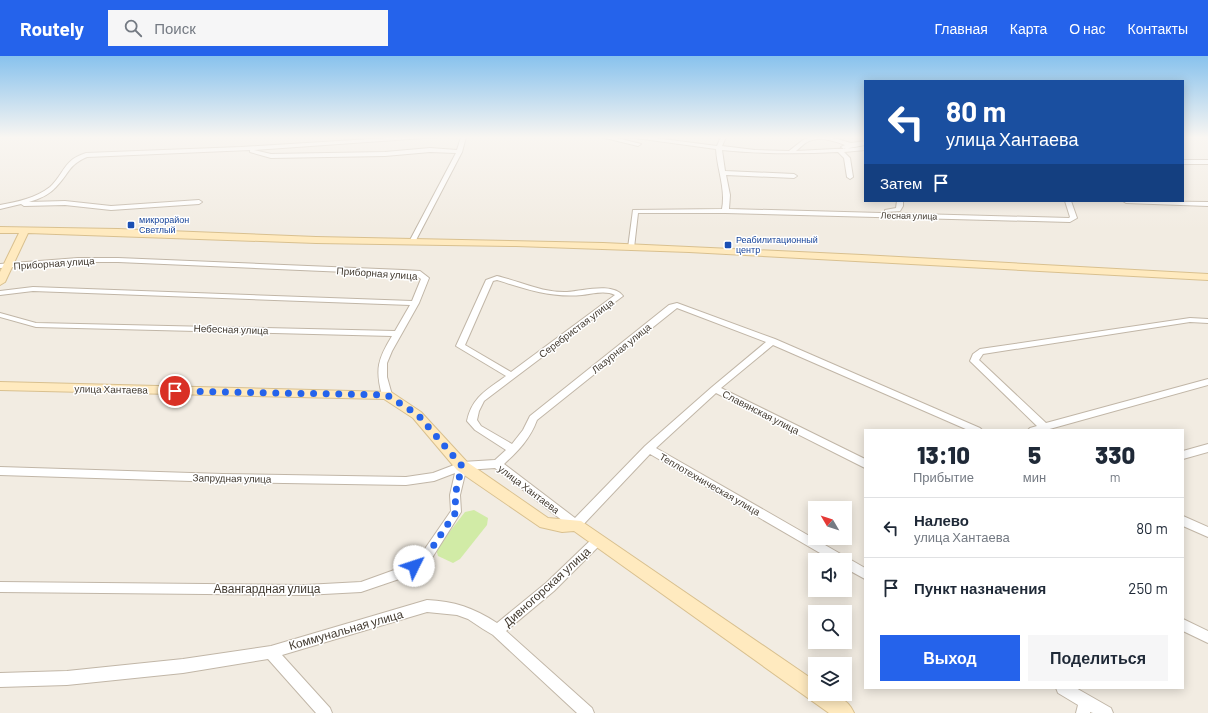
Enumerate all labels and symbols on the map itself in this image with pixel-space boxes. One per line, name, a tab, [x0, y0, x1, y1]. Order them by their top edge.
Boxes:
street label: Лесная улица	[881, 210, 938, 221]
place label: микрорайон Светлый	[139, 214, 189, 235]
marker: микрорайон Светлый	[126, 220, 136, 230]
place label: Реабилитационный центр	[736, 234, 818, 255]
marker: Реабилитационный центр	[723, 240, 733, 250]
street label: Приборная улица	[13, 254, 95, 272]
street label: Приборная улица	[336, 264, 418, 282]
street label: Серебристая улица	[536, 296, 616, 360]
street label: Лазурная улица	[589, 320, 653, 376]
street label: Небесная улица	[193, 322, 269, 336]
pin	[158, 374, 192, 408]
street label: улица Хантаева	[74, 382, 148, 396]
street label: Славянская улица	[720, 387, 802, 437]
street label: Теплотехническая улица	[657, 450, 763, 518]
street label: улица Хантаева	[496, 462, 562, 516]
street label: Запрудная улица	[192, 471, 272, 485]
north arrow	[808, 501, 852, 545]
street label: Дивногорская улица	[500, 543, 594, 630]
position arrow	[393, 545, 435, 587]
street label: Авангардная улица	[214, 581, 321, 596]
street label: Коммунальная улица	[287, 606, 405, 653]

